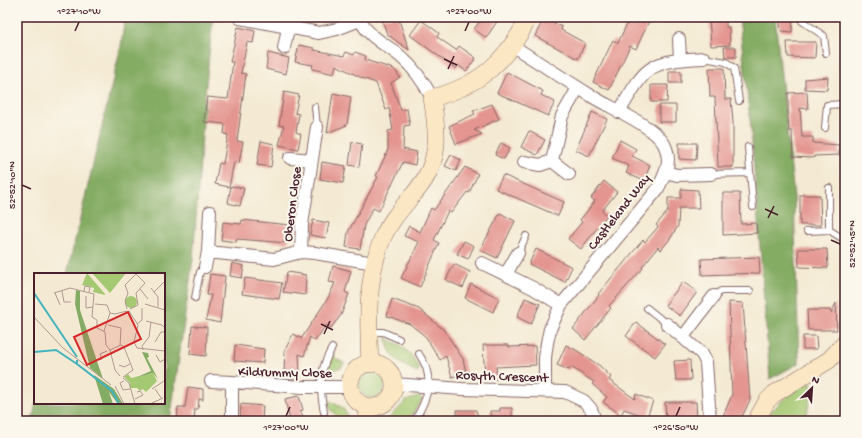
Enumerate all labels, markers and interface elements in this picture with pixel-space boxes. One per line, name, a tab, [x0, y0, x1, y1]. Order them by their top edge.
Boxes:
text: 1°27'10"W	[56, 6, 101, 18]
text: 1°27'00"W	[445, 6, 492, 18]
text: 52°52'10"N	[7, 161, 19, 209]
street label: Oberon Close	[280, 165, 307, 243]
street label: Castleland Way	[585, 171, 655, 254]
text: 52°52'15"N	[847, 220, 859, 268]
inset map	[34, 273, 165, 404]
street label: Kildrummy Close	[238, 364, 333, 383]
street label: Rosyth Crescent	[455, 367, 550, 388]
north arrow	[792, 368, 832, 408]
text: N	[810, 374, 821, 388]
text: 1°27'00"W	[262, 422, 309, 434]
text: 1°26'50"W	[653, 422, 699, 434]

